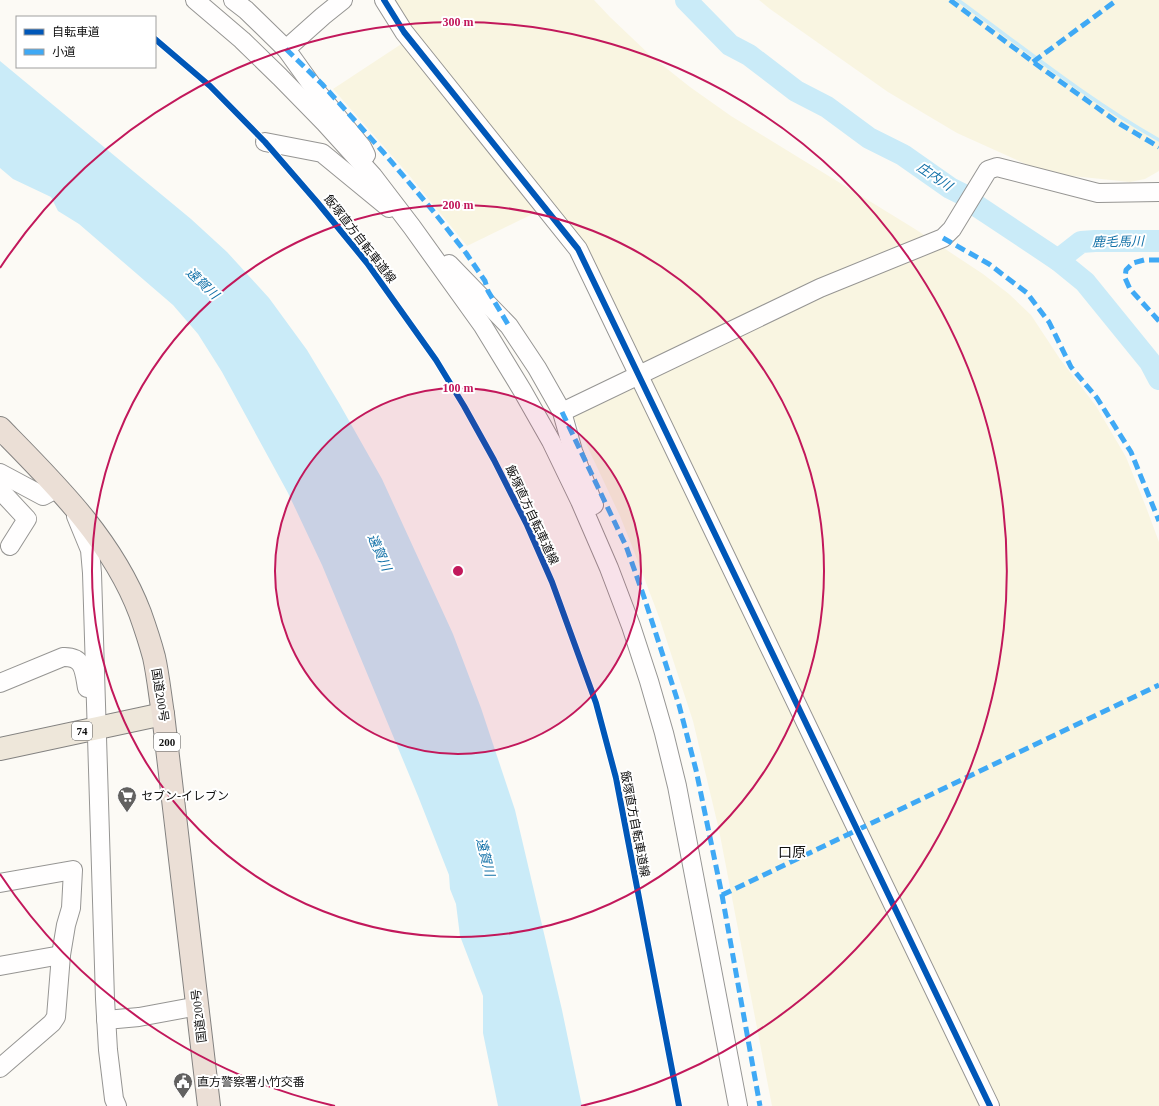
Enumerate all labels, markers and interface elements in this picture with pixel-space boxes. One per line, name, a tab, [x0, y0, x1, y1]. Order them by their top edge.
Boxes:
text: 300 m	[443, 15, 474, 29]
legend	[16, 16, 156, 68]
text: 自転車道	[52, 25, 100, 39]
text: 小道	[52, 45, 76, 59]
water label: 庄内川	[914, 159, 957, 195]
street label: 飯塚直方自転車道線	[321, 192, 399, 286]
text: 200 m	[443, 198, 474, 212]
water label: 鹿毛馬川	[1092, 234, 1146, 249]
water label: 遠賀川	[183, 265, 223, 304]
text: 100 m	[443, 381, 474, 395]
street label: 飯塚直方自転車道線	[503, 463, 561, 567]
water label: 遠賀川	[365, 531, 395, 575]
centre of rings	[451, 564, 465, 578]
street label: 国道200号	[149, 667, 171, 723]
road number: 74	[72, 722, 92, 740]
road number: 200	[154, 733, 180, 751]
street label: 飯塚直方自転車道線	[618, 770, 652, 878]
supermarket icon: セブン-イレブン	[116, 785, 138, 813]
place label: セブン-イレブン	[141, 789, 229, 803]
water label: 遠賀川	[474, 836, 498, 880]
district label: 口原	[778, 845, 806, 860]
street label: 国道200号	[189, 988, 209, 1044]
public building icon: 直方警察署小竹交番	[172, 1071, 194, 1099]
place label: 直方警察署小竹交番	[197, 1075, 305, 1089]

